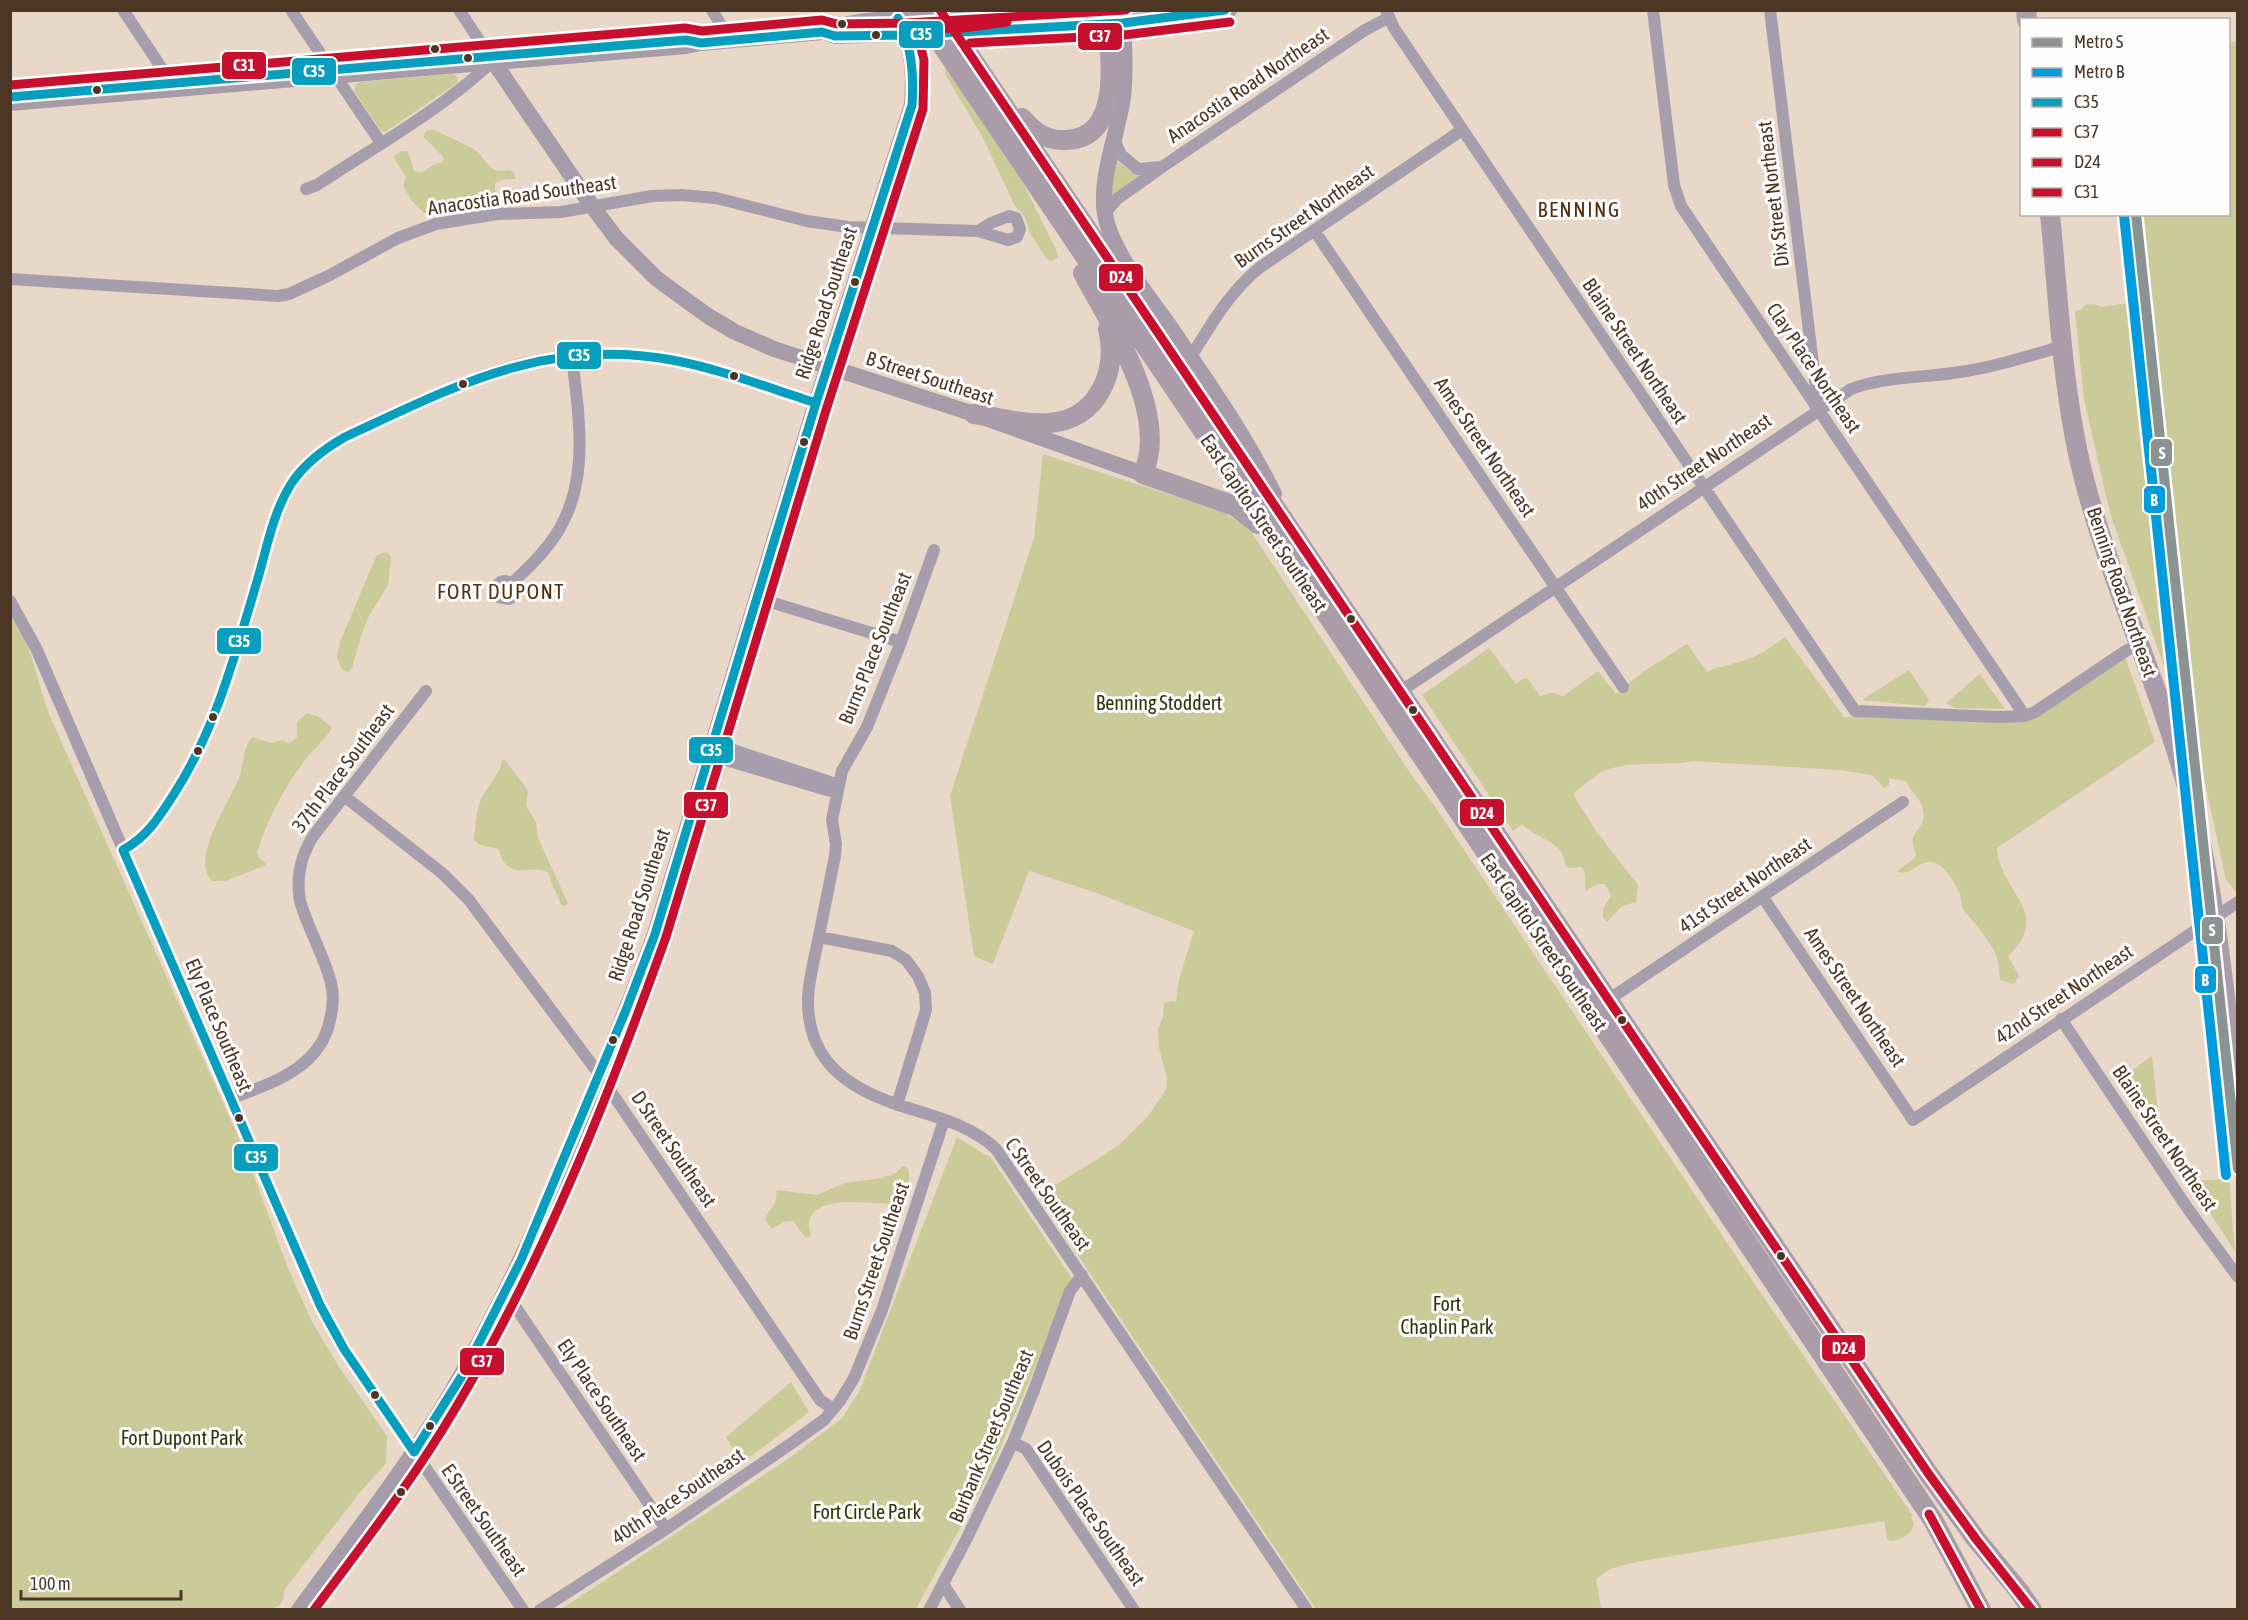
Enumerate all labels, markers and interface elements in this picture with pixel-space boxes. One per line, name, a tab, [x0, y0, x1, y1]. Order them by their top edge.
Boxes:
unlabelled marker	[836, 18, 848, 30]
legend	[2020, 18, 2230, 216]
line badge: C35	[898, 20, 944, 49]
line badge: C37	[1077, 22, 1123, 51]
street label: Anacostia Road Northeast	[1163, 22, 1333, 147]
text: C35	[910, 25, 933, 43]
text: C37	[1089, 27, 1111, 45]
unlabelled marker	[870, 29, 882, 41]
text: Metro S	[2074, 31, 2124, 52]
unlabelled marker	[429, 43, 441, 55]
line badge: C31	[221, 51, 267, 80]
unlabelled marker	[462, 52, 474, 64]
text: C31	[233, 56, 256, 74]
line badge: C35	[291, 57, 337, 86]
text: Metro B	[2074, 61, 2125, 82]
text: C35	[303, 62, 326, 80]
unlabelled marker	[91, 84, 103, 96]
text: C35	[2074, 91, 2099, 112]
street label: Dix Street Northeast	[1752, 120, 1793, 268]
text: C37	[2074, 121, 2099, 142]
text: D24	[2074, 151, 2101, 172]
street label: Burns Street Northeast	[1230, 159, 1378, 272]
street label: Anacostia Road Southeast	[426, 170, 618, 219]
text: C31	[2074, 181, 2099, 202]
district label: BENNING	[1537, 197, 1621, 221]
street label: Ridge Road Southeast	[790, 223, 861, 382]
line badge: D24	[1098, 263, 1144, 292]
text: D24	[1109, 268, 1133, 286]
street label: Blaine Street Northeast	[1578, 274, 1693, 428]
unlabelled marker	[849, 276, 861, 288]
street label: Clay Place Northeast	[1762, 298, 1867, 437]
line badge: C35	[556, 341, 602, 370]
text: C35	[568, 346, 591, 364]
street label: B Street Southeast	[863, 346, 997, 409]
unlabelled marker	[728, 370, 740, 382]
street label: Ames Street Northeast	[1430, 373, 1541, 521]
unlabelled marker	[457, 378, 469, 390]
street label: 40th Street Northeast	[1632, 408, 1776, 515]
street label: East Capitol Street Southeast	[1196, 429, 1333, 616]
unlabelled marker	[798, 436, 810, 448]
line badge: S	[2150, 438, 2173, 467]
text: S	[2159, 444, 2166, 462]
line badge: B	[2143, 485, 2166, 514]
text: B	[2150, 491, 2158, 509]
street label: Benning Road Northeast	[2083, 504, 2162, 680]
street label: Burns Place Southeast	[833, 568, 916, 727]
district label: FORT DUPONT	[437, 579, 565, 603]
unlabelled marker	[1345, 613, 1357, 625]
line badge: C35	[216, 627, 262, 655]
text: C35	[228, 632, 251, 650]
park label: Benning Stoddert	[1096, 691, 1222, 714]
street label: 37th Place Southeast	[287, 699, 398, 836]
unlabelled marker	[1407, 704, 1419, 716]
unlabelled marker	[207, 711, 219, 723]
line badge: C35	[688, 736, 734, 764]
text: C35	[700, 741, 723, 759]
unlabelled marker	[192, 745, 204, 757]
line badge: C37	[683, 791, 729, 819]
text: C37	[695, 796, 717, 814]
line badge: D24	[1459, 798, 1505, 827]
text: D24	[1470, 804, 1494, 822]
street label: Ridge Road Southeast	[603, 825, 674, 984]
street label: 41st Street Northeast	[1674, 832, 1815, 937]
street label: East Capitol Street Southeast	[1476, 848, 1613, 1035]
line badge: S	[2201, 916, 2224, 945]
text: S	[2209, 921, 2216, 939]
street label: Ames Street Northeast	[1800, 923, 1911, 1071]
street label: 42nd Street Northeast	[1991, 939, 2137, 1048]
street label: Ely Place Southeast	[181, 955, 258, 1095]
line badge: B	[2194, 965, 2217, 994]
text: B	[2201, 971, 2209, 989]
unlabelled marker	[1616, 1014, 1628, 1026]
unlabelled marker	[607, 1034, 619, 1046]
street label: Blaine Street Northeast	[2108, 1061, 2223, 1215]
street label: D Street Southeast	[627, 1086, 722, 1211]
unlabelled marker	[233, 1112, 245, 1124]
street label: C Street Southeast	[1001, 1133, 1096, 1255]
line badge: C35	[233, 1143, 279, 1172]
text: C35	[245, 1148, 268, 1166]
street label: Burns Street Southeast	[838, 1179, 913, 1343]
unlabelled marker	[1775, 1250, 1787, 1262]
park label: Fort Chaplin Park	[1400, 1292, 1494, 1338]
street label: Ely Place Southeast	[553, 1334, 652, 1465]
line badge: D24	[1821, 1334, 1866, 1362]
text: D24	[1832, 1339, 1856, 1357]
street label: Burbank Street Southeast	[944, 1346, 1038, 1526]
line badge: C37	[459, 1347, 505, 1376]
text: C37	[471, 1352, 493, 1370]
unlabelled marker	[369, 1389, 381, 1401]
unlabelled marker	[424, 1420, 436, 1432]
park label: Fort Dupont Park	[121, 1426, 243, 1449]
street label: Dubois Place Southeast	[1033, 1436, 1150, 1590]
street label: 40th Place Southeast	[607, 1443, 748, 1548]
street label: E Street Southeast	[437, 1459, 532, 1581]
unlabelled marker	[395, 1486, 407, 1498]
park label: Fort Circle Park	[813, 1500, 921, 1523]
scale bar	[21, 1563, 182, 1601]
text: 100 m	[30, 1573, 71, 1594]

